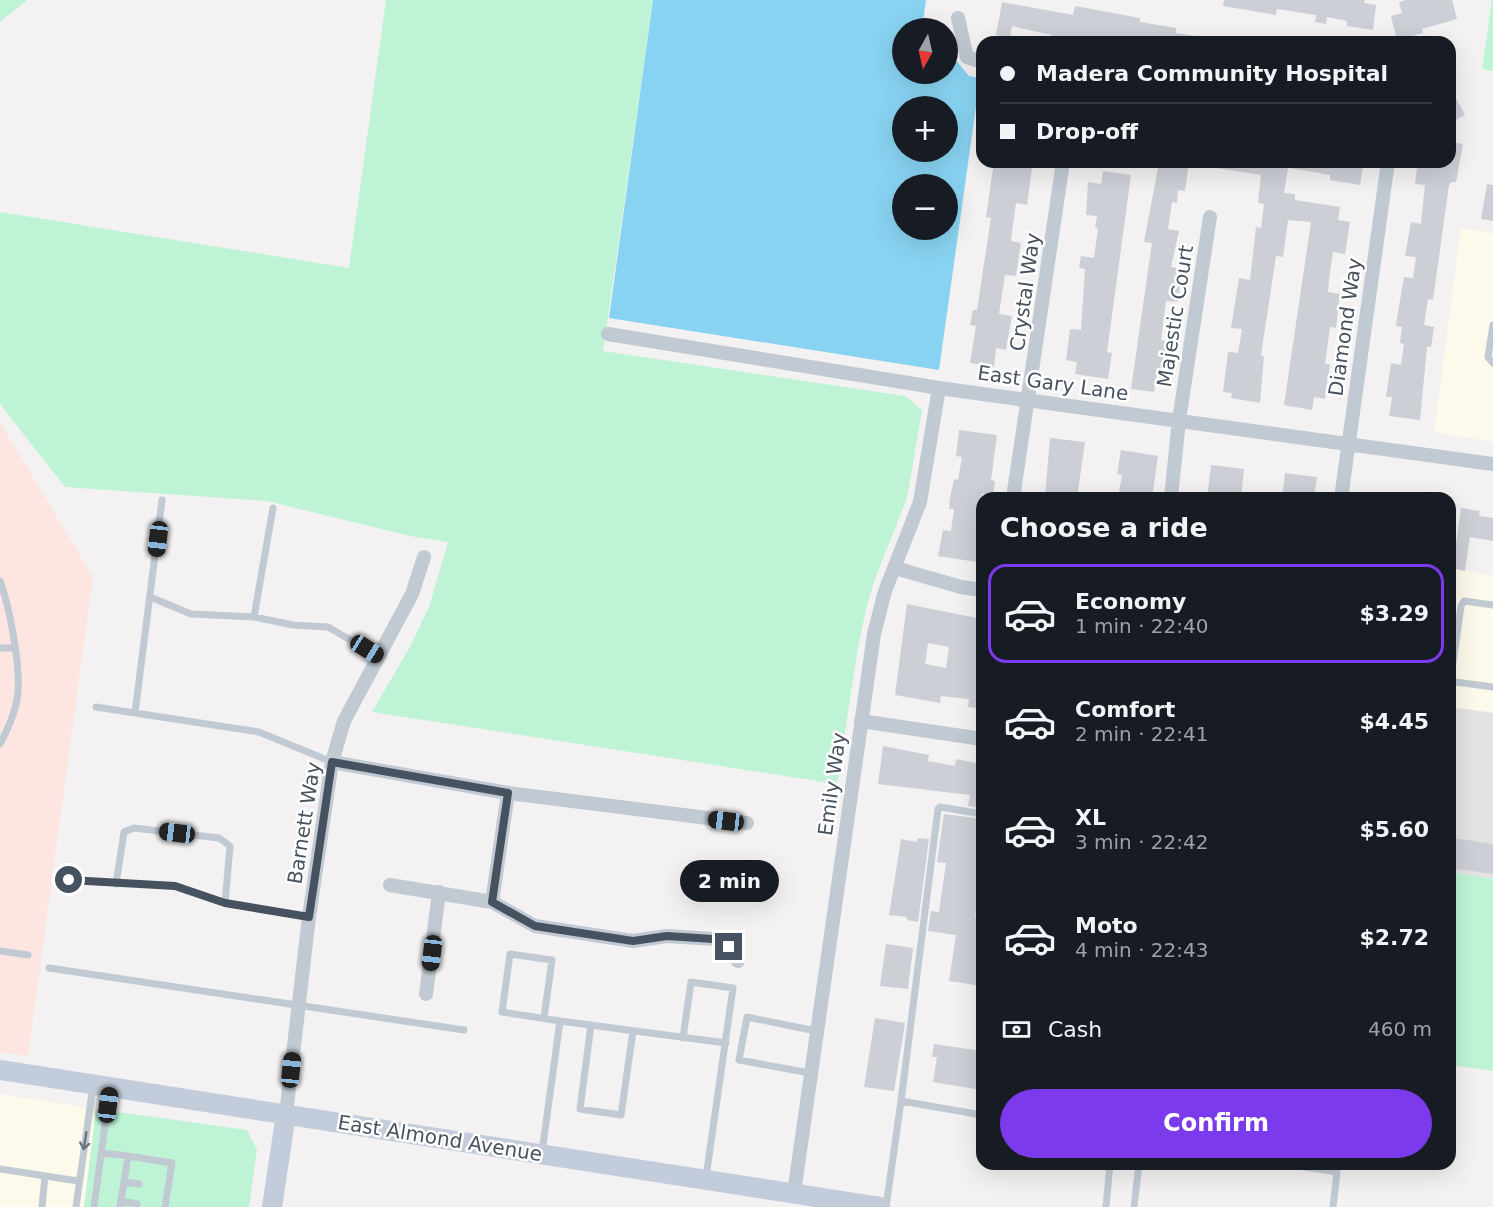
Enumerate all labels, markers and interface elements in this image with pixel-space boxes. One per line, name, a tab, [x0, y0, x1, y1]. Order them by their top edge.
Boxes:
north arrow	[892, 18, 958, 84]
map controls	[892, 18, 958, 240]
text: Madera Community Hospital	[1036, 61, 1388, 86]
button: +	[892, 96, 958, 162]
text: Drop-off	[1036, 119, 1138, 144]
button: −	[892, 174, 958, 240]
street label: Crystal Way	[1005, 231, 1045, 353]
street label: Majestic Court	[1152, 243, 1198, 389]
street label: Diamond Way	[1323, 256, 1367, 398]
street label: East Gary Lane	[976, 361, 1130, 405]
text: Choose a ride	[1000, 512, 1208, 543]
car	[147, 520, 169, 558]
icon: car	[1003, 587, 1057, 641]
text: Economy	[1075, 589, 1186, 614]
text: $3.29	[1359, 601, 1429, 626]
text: 1 min · 22:40	[1075, 614, 1209, 638]
car	[347, 632, 387, 666]
icon: car	[1003, 695, 1057, 749]
text: Comfort	[1075, 697, 1175, 722]
text: $4.45	[1359, 709, 1429, 734]
text: 2 min · 22:41	[1075, 722, 1209, 746]
street label: Emily Way	[813, 731, 851, 837]
street label: Barnett Way	[282, 760, 326, 886]
icon: car	[1003, 803, 1057, 857]
text: XL	[1075, 805, 1106, 830]
car	[707, 810, 745, 832]
text: $5.60	[1359, 817, 1429, 842]
car	[158, 822, 196, 844]
text: 3 min · 22:42	[1075, 830, 1209, 854]
callout: 2 min	[680, 860, 778, 902]
route start	[55, 866, 82, 893]
text: 2 min	[698, 869, 761, 893]
icon: car	[1003, 911, 1057, 965]
text: Moto	[1075, 913, 1138, 938]
text: $2.72	[1359, 925, 1429, 950]
route end	[715, 933, 742, 960]
car	[421, 934, 443, 972]
text: 4 min · 22:43	[1075, 938, 1209, 962]
icon: cash	[1000, 1013, 1033, 1046]
text: Cash	[1048, 1017, 1102, 1042]
text: 460 m	[1368, 1017, 1432, 1041]
car	[280, 1051, 302, 1089]
car	[97, 1086, 119, 1124]
button: Confirm	[1000, 1089, 1432, 1158]
street label: East Almond Avenue	[336, 1110, 544, 1166]
one-way arrow	[79, 1131, 90, 1150]

